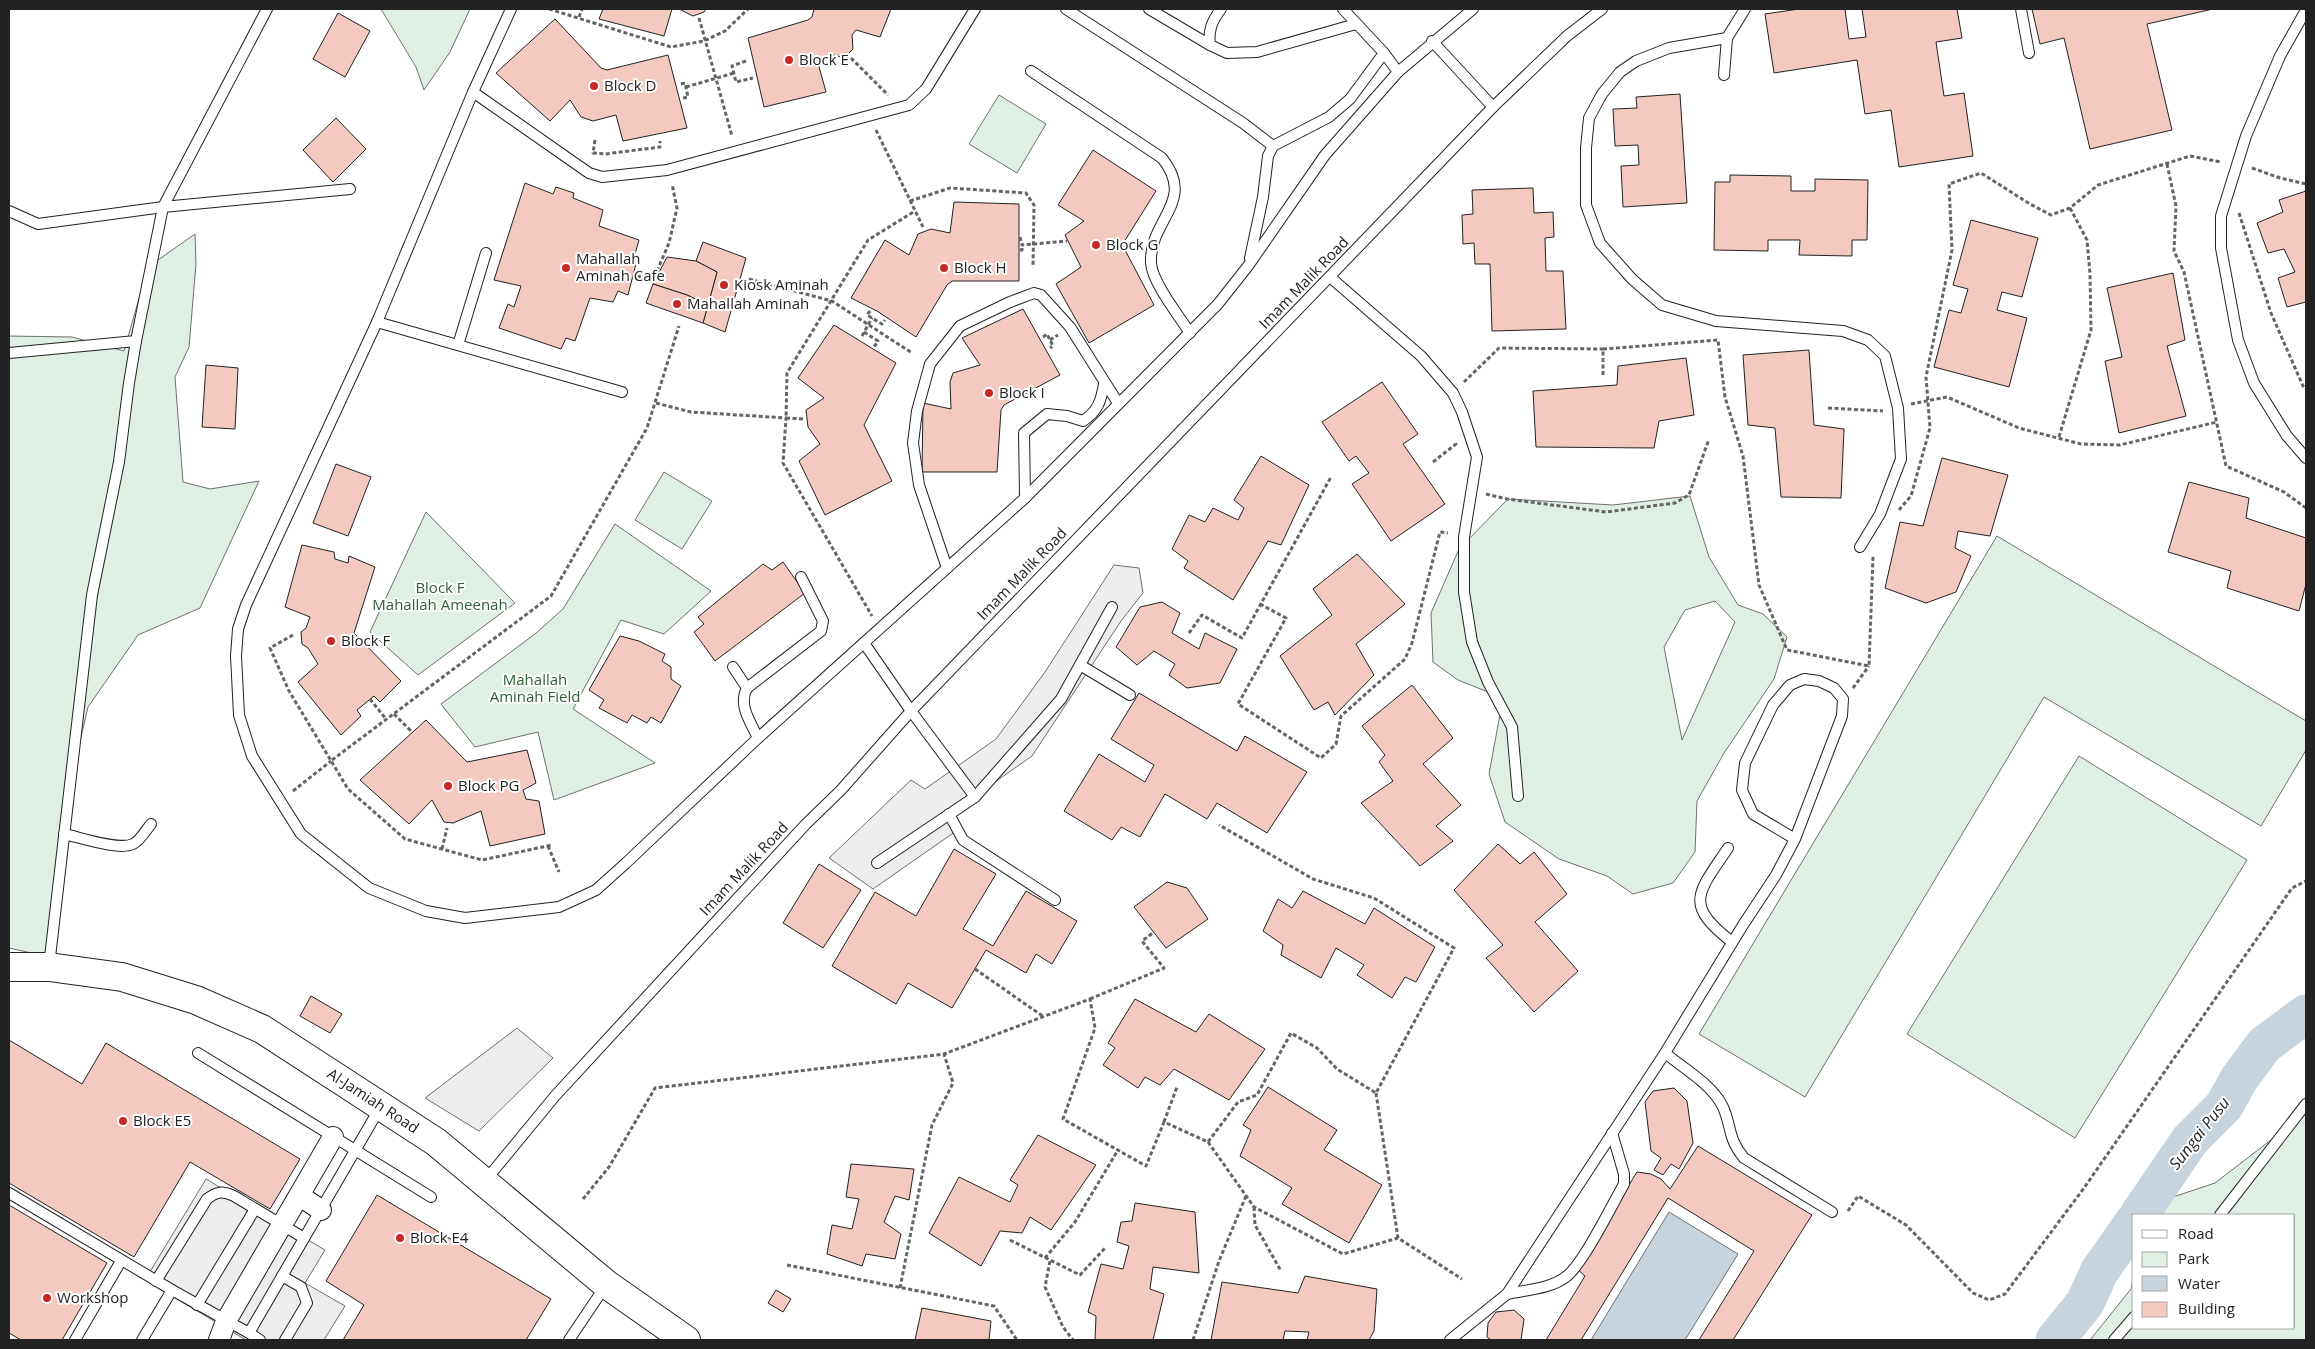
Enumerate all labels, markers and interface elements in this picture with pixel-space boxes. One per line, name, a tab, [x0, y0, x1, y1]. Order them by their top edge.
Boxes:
place label: Block E	[799, 49, 849, 69]
marker: Block E	[783, 54, 795, 66]
place label: Block D	[604, 75, 656, 95]
marker: Block D	[588, 80, 600, 92]
street label: Imam Malik Road	[1254, 232, 1353, 333]
place label: Block G	[1106, 234, 1158, 254]
marker: Block G	[1090, 239, 1102, 251]
place label: Mahallah Aminah Cafe	[576, 248, 665, 285]
place label: Block H	[954, 257, 1007, 277]
marker: Mahallah Aminah Cafe	[560, 262, 572, 274]
marker: Block H	[938, 262, 950, 274]
place label: Kiosk Aminah	[734, 274, 829, 294]
marker: Kiosk Aminah	[718, 279, 730, 291]
place label: Mahallah Aminah	[687, 293, 809, 313]
marker: Mahallah Aminah	[671, 298, 683, 310]
place label: Block I	[999, 382, 1045, 402]
marker: Block I	[983, 387, 995, 399]
street label: Imam Malik Road	[972, 523, 1071, 624]
park label: Block F Mahallah Ameenah	[372, 577, 508, 614]
place label: Block F	[341, 630, 390, 650]
marker: Block F	[325, 635, 337, 647]
park label: Mahallah Aminah Field	[490, 669, 580, 706]
place label: Block PG	[458, 775, 519, 795]
marker: Block PG	[442, 780, 454, 792]
street label: Imam Malik Road	[695, 817, 792, 919]
street label: Al-Jamiah Road	[324, 1063, 423, 1137]
water label: Sungai Pusu	[2164, 1092, 2234, 1174]
place label: Block E5	[133, 1110, 191, 1130]
marker: Block E5	[117, 1115, 129, 1127]
legend	[2132, 1214, 2295, 1329]
text: Road	[2178, 1223, 2214, 1243]
place label: Block E4	[410, 1227, 469, 1247]
marker: Block E4	[394, 1232, 406, 1244]
text: Park	[2178, 1248, 2209, 1268]
text: Water	[2178, 1273, 2220, 1293]
place label: Workshop	[57, 1287, 128, 1307]
marker: Workshop	[41, 1292, 53, 1304]
text: Building	[2178, 1298, 2235, 1318]

